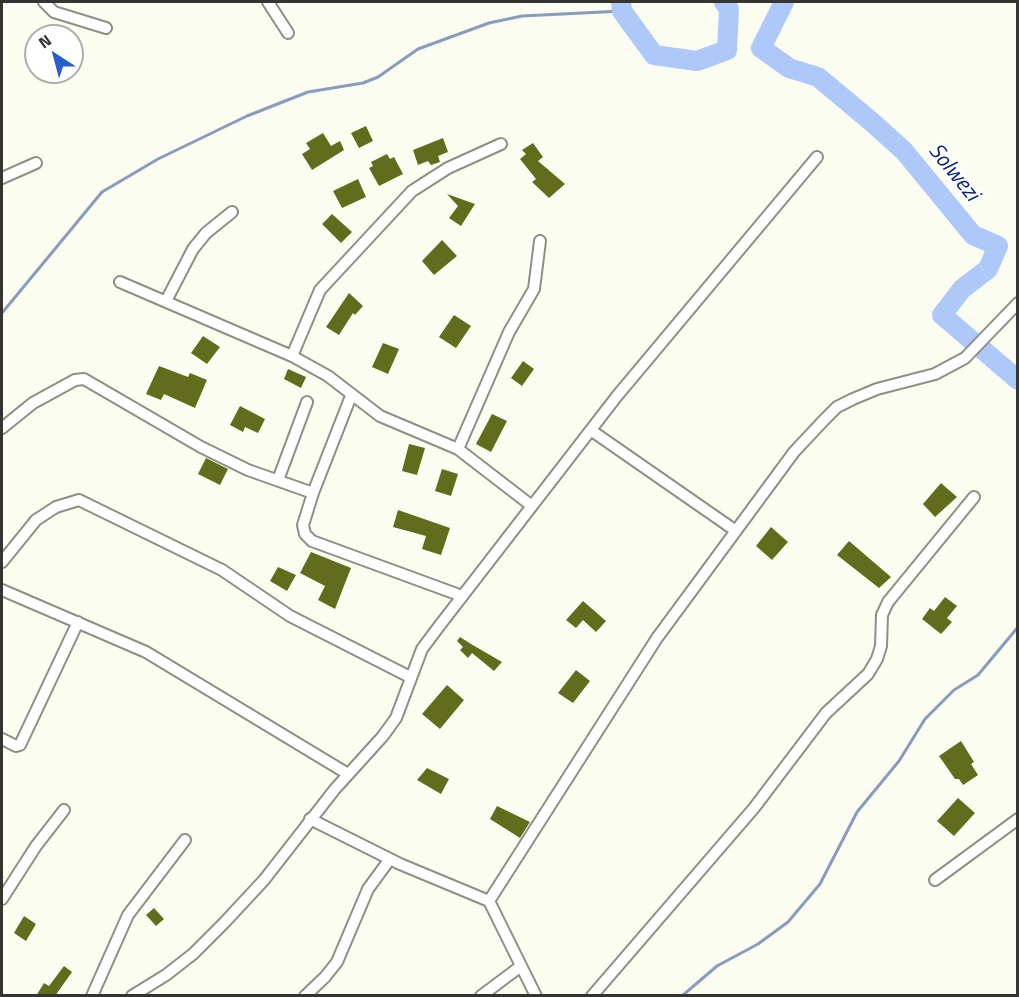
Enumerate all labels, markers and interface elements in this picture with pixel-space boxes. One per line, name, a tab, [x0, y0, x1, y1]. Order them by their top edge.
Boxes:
north arrow	[24, 24, 84, 84]
text: N	[33, 28, 56, 54]
water label: Solwezi	[922, 139, 984, 207]

